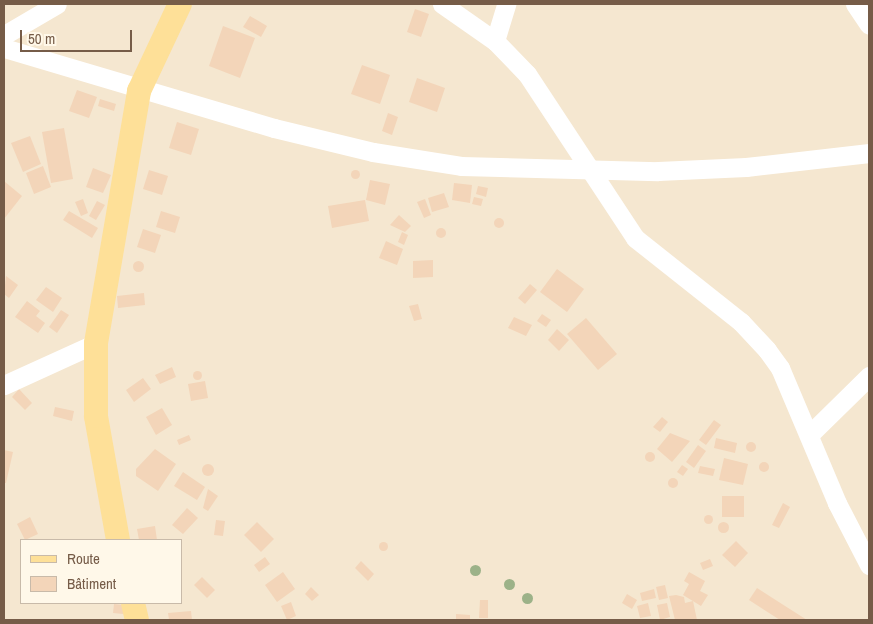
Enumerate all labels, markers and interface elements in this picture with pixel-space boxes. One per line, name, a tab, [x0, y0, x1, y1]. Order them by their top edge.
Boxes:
scale bar	[22, 20, 135, 52]
text: 50 m	[28, 28, 55, 49]
legend	[20, 539, 182, 604]
text: Route	[67, 548, 100, 569]
text: Bâtiment	[67, 573, 116, 594]

